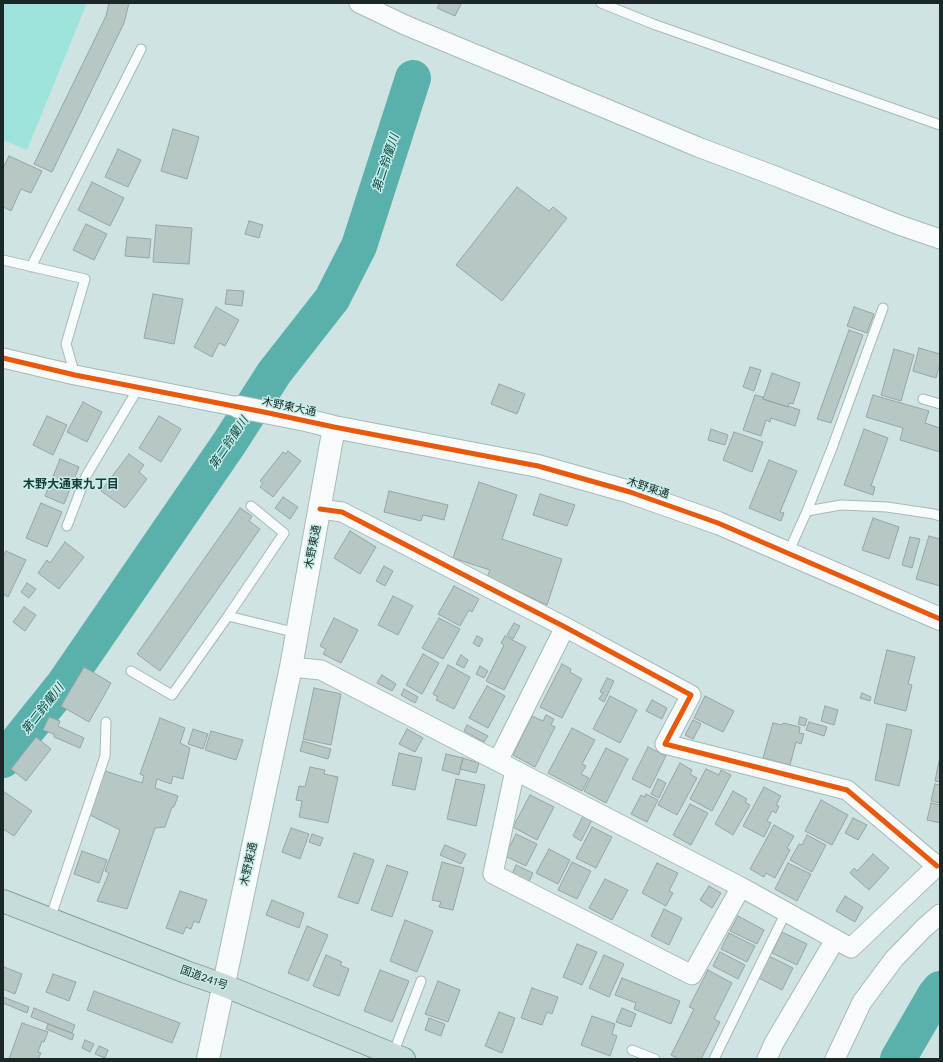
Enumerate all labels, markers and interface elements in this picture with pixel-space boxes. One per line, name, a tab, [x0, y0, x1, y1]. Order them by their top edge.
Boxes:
water label: 第二鈴蘭川	[370, 132, 402, 194]
street label: 木野東大通	[261, 395, 317, 419]
water label: 第二鈴蘭川	[206, 414, 252, 472]
street label: 木野東通	[625, 475, 671, 501]
district label: 木野大通東九丁目	[23, 477, 119, 491]
street label: 木野東通	[302, 524, 324, 570]
water label: 第二鈴蘭川	[19, 681, 67, 737]
street label: 木野東通	[238, 841, 260, 887]
street label: 国道241号	[178, 963, 230, 993]

